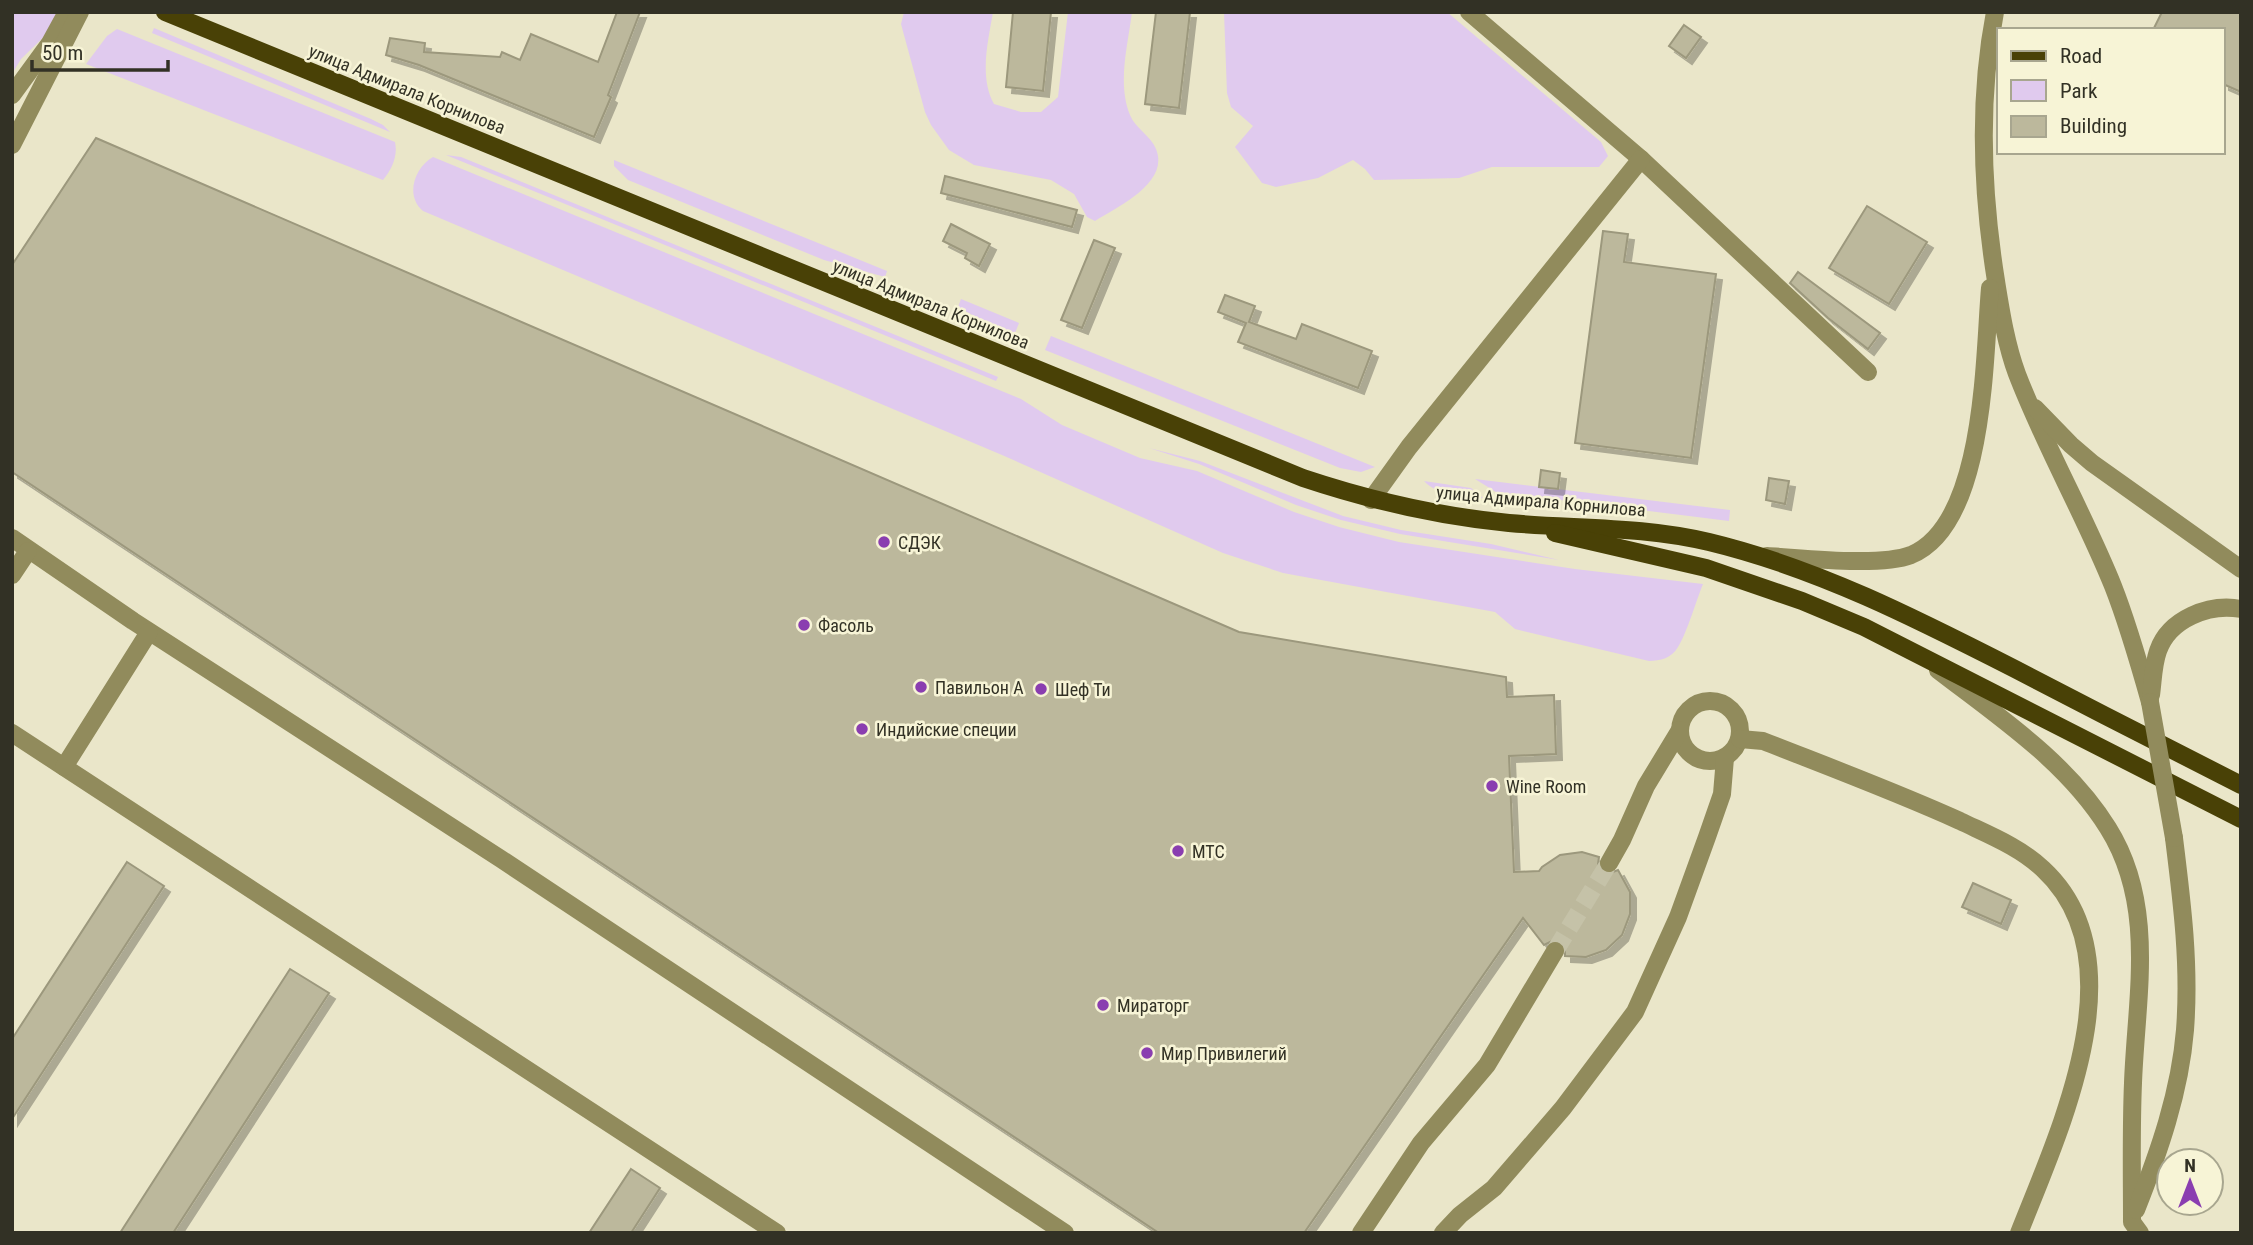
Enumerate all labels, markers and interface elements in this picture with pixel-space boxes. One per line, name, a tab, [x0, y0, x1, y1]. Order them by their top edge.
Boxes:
scale bar	[32, 28, 168, 72]
legend	[1997, 28, 2225, 154]
street label: улица Адмирала Корнилова	[306, 40, 508, 138]
text: 50 m	[42, 41, 83, 65]
text: Road	[2060, 44, 2102, 68]
text: Park	[2060, 79, 2098, 103]
text: Building	[2060, 114, 2127, 138]
street label: улица Адмирала Корнилова	[830, 255, 1032, 353]
street label: улица Адмирала Корнилова	[1436, 481, 1646, 521]
place label: СДЭК	[898, 532, 941, 553]
marker: СДЭК	[876, 534, 892, 550]
place label: Фасоль	[818, 615, 874, 636]
marker: Фасоль	[796, 617, 812, 633]
place label: Павильон А	[935, 677, 1024, 698]
marker: Павильон А	[913, 679, 929, 695]
place label: Шеф Ти	[1055, 679, 1111, 700]
marker: Шеф Ти	[1033, 681, 1049, 697]
place label: Индийские специи	[876, 719, 1017, 740]
marker: Индийские специи	[854, 721, 870, 737]
place label: Wine Room	[1506, 776, 1586, 797]
marker: Wine Room	[1484, 778, 1500, 794]
place label: МТС	[1192, 841, 1225, 862]
marker: МТС	[1170, 843, 1186, 859]
place label: Мираторг	[1117, 995, 1189, 1016]
marker: Мираторг	[1095, 997, 1111, 1013]
place label: Мир Привилегий	[1161, 1043, 1287, 1064]
marker: Мир Привилегий	[1139, 1045, 1155, 1061]
north arrow	[2155, 1147, 2225, 1217]
text: N	[2184, 1154, 2196, 1177]

